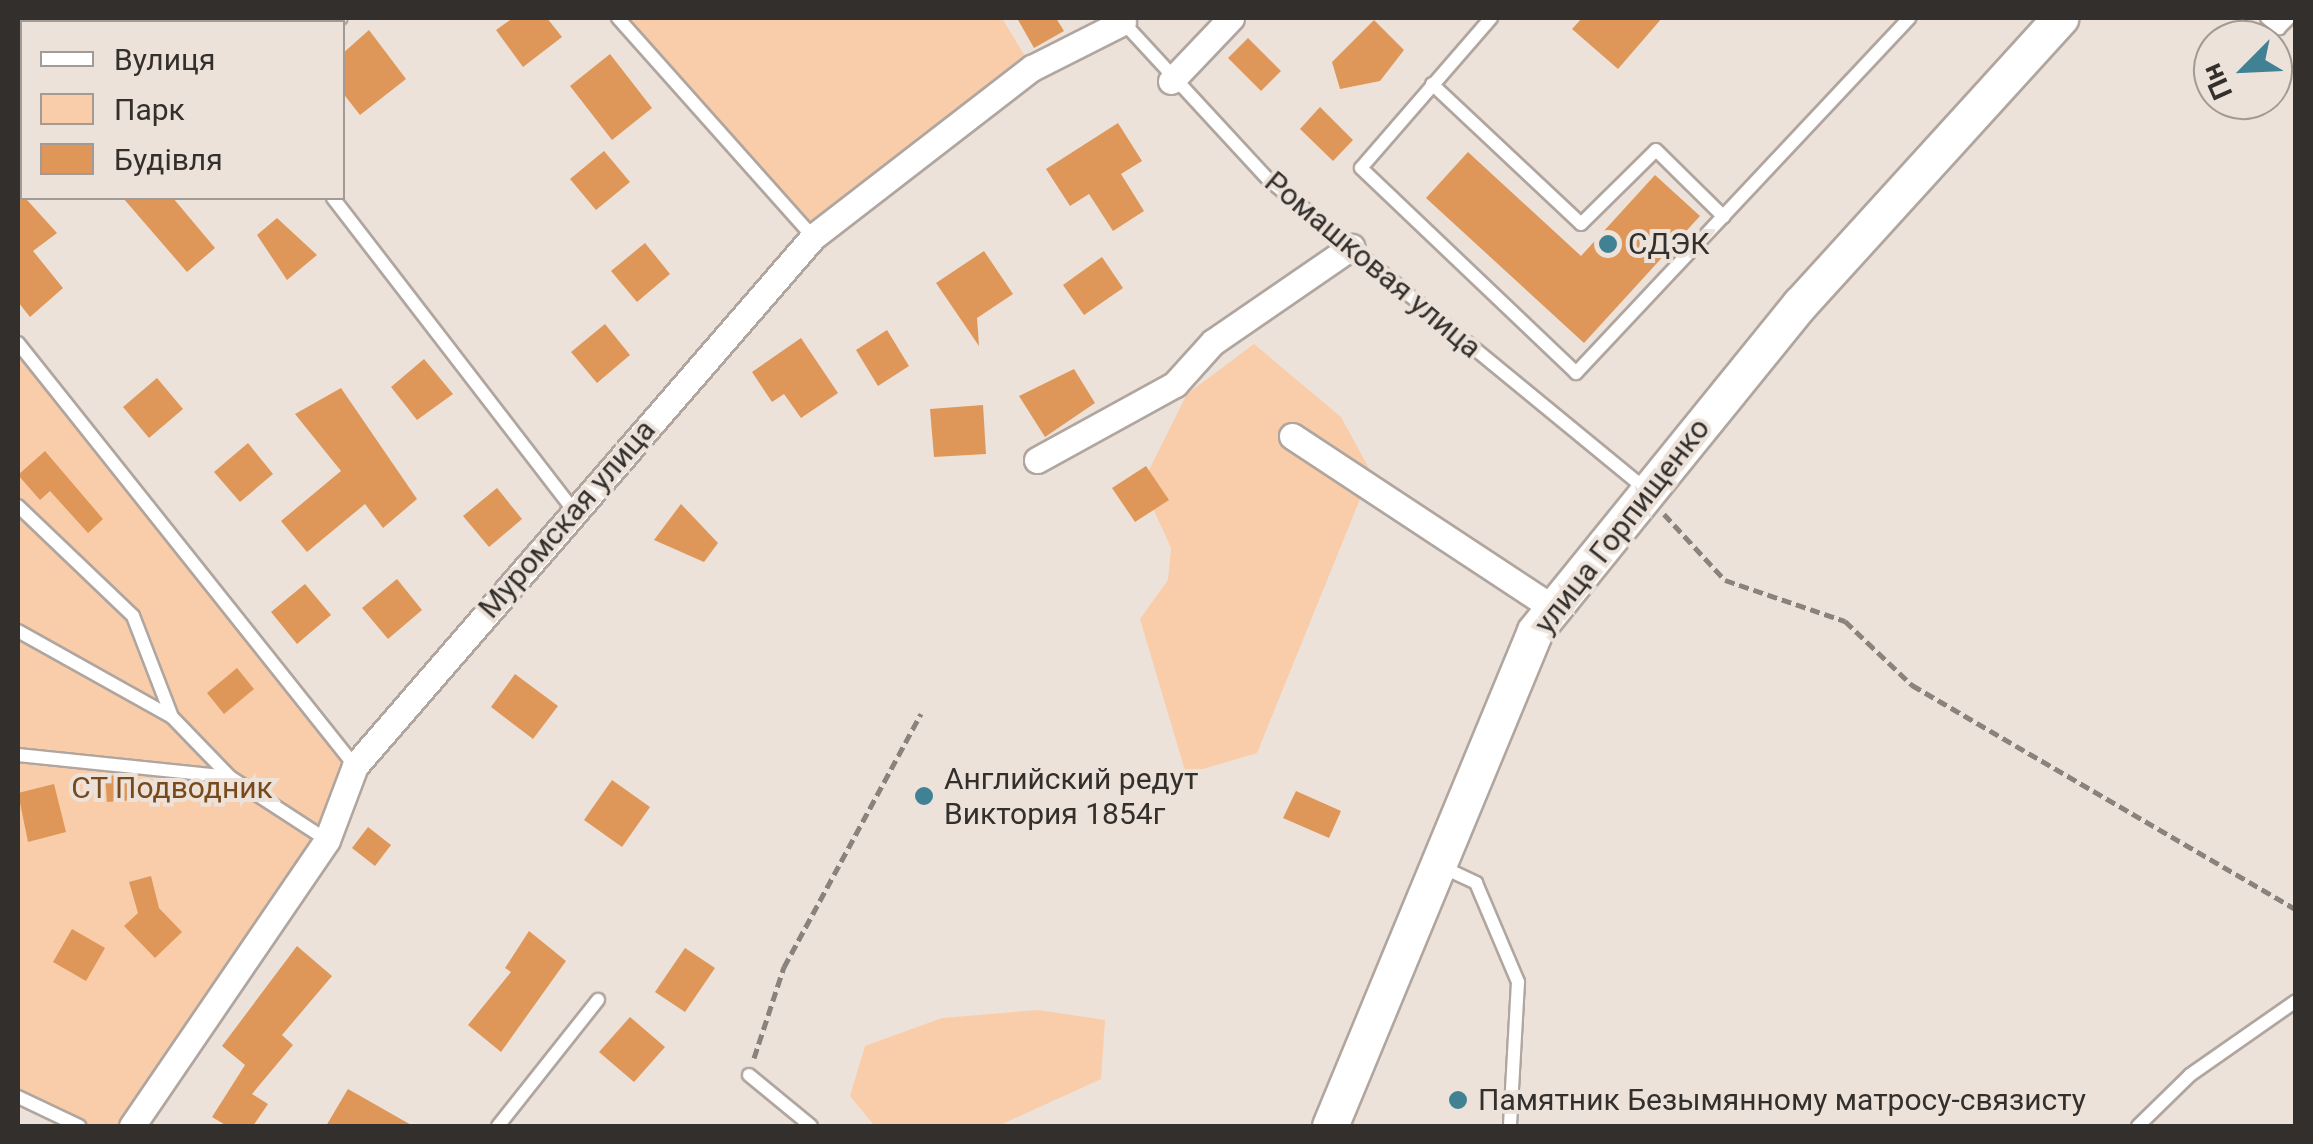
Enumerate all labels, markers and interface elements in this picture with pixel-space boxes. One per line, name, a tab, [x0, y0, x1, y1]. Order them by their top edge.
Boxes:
legend	[20, 20, 345, 200]
north arrow	[2193, 20, 2293, 120]
text: Вулиця	[114, 42, 215, 77]
text: Пн	[2195, 59, 2239, 105]
text: Парк	[114, 92, 185, 127]
text: Будівля	[114, 142, 223, 177]
street label: Ромашковая улица	[1257, 164, 1489, 366]
place label: СДЭК	[1628, 226, 1710, 262]
marker: СДЭК	[1597, 233, 1619, 255]
street label: улица Горпищенко	[1527, 411, 1717, 641]
street label: Муромская улица	[471, 412, 663, 626]
place label: Английский редут Виктория 1854г	[944, 761, 1198, 832]
park label: СТ Подводник	[71, 770, 273, 806]
marker: Английский редут Виктория 1854г	[913, 785, 935, 807]
place label: Памятник Безымянному матросу-связисту	[1478, 1082, 2086, 1118]
marker: Памятник Безымянному матросу-связисту	[1447, 1089, 1469, 1111]

